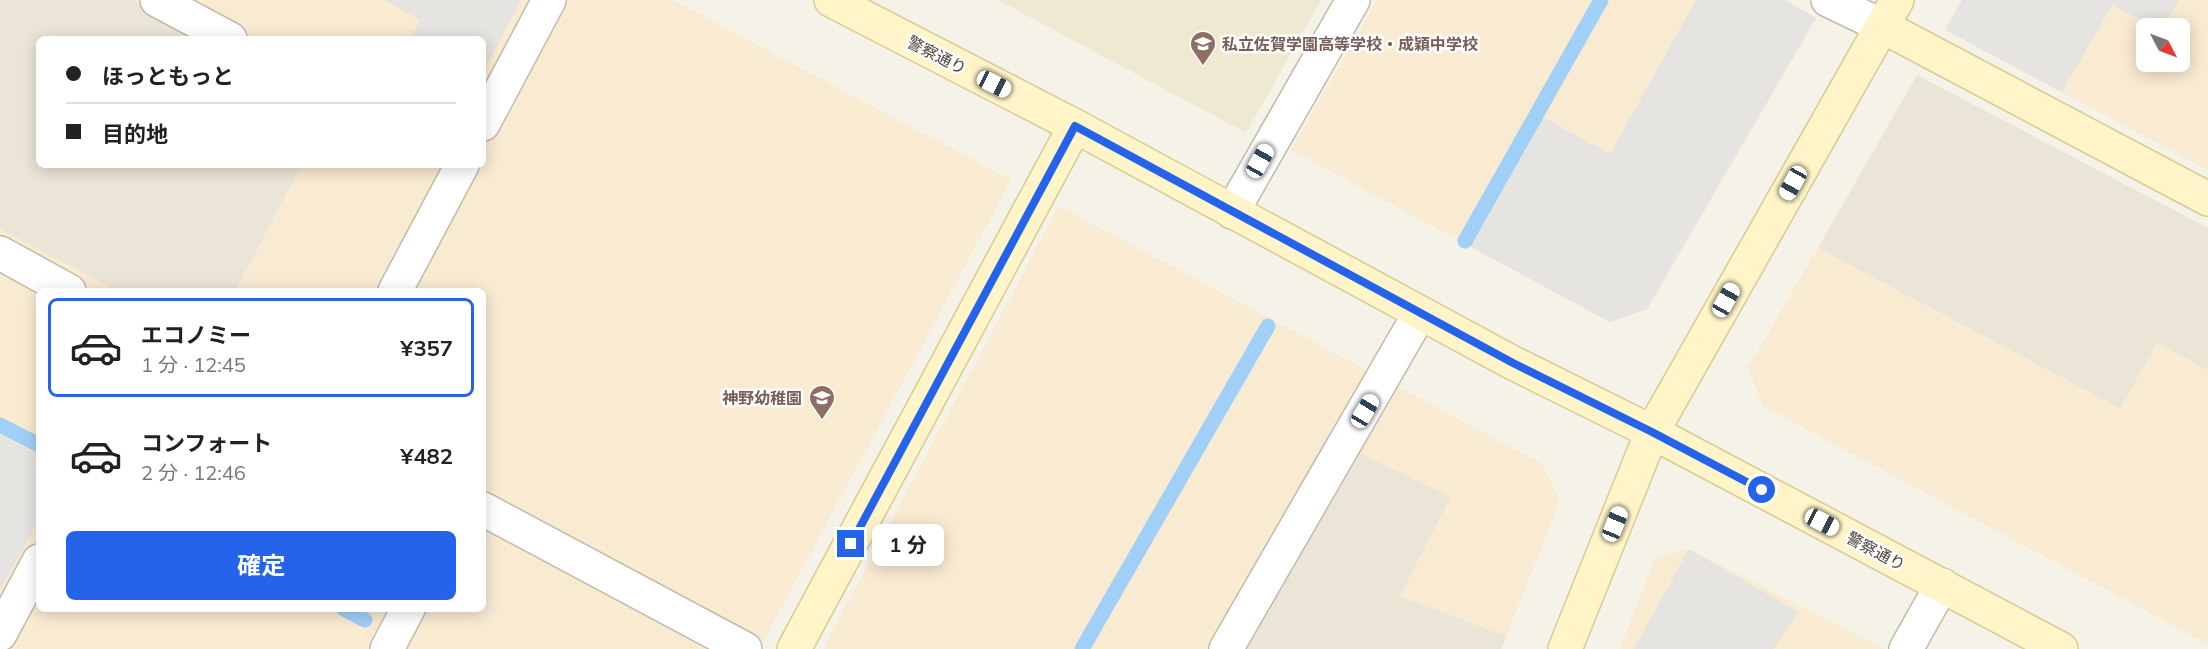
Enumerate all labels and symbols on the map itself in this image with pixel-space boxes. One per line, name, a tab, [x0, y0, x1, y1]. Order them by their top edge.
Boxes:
north arrow	[2136, 18, 2190, 72]
school or university icon: 私立佐賀学園高等学校・成穎中学校	[1188, 29, 1218, 67]
street label: 警察通り	[904, 32, 970, 78]
place label: 私立佐賀学園高等学校・成穎中学校	[1222, 34, 1478, 54]
car	[974, 68, 1014, 100]
car	[1243, 141, 1277, 181]
car	[1776, 163, 1810, 203]
car	[1709, 280, 1743, 320]
school or university icon: 神野幼稚園	[807, 383, 837, 421]
place label: 神野幼稚園	[722, 388, 802, 408]
car	[1348, 391, 1382, 431]
route start	[1748, 476, 1775, 503]
car	[1600, 504, 1630, 544]
car	[1802, 506, 1842, 538]
callout: 1 分	[872, 523, 944, 565]
street label: 警察通り	[1843, 527, 1909, 575]
route end	[837, 530, 864, 557]

